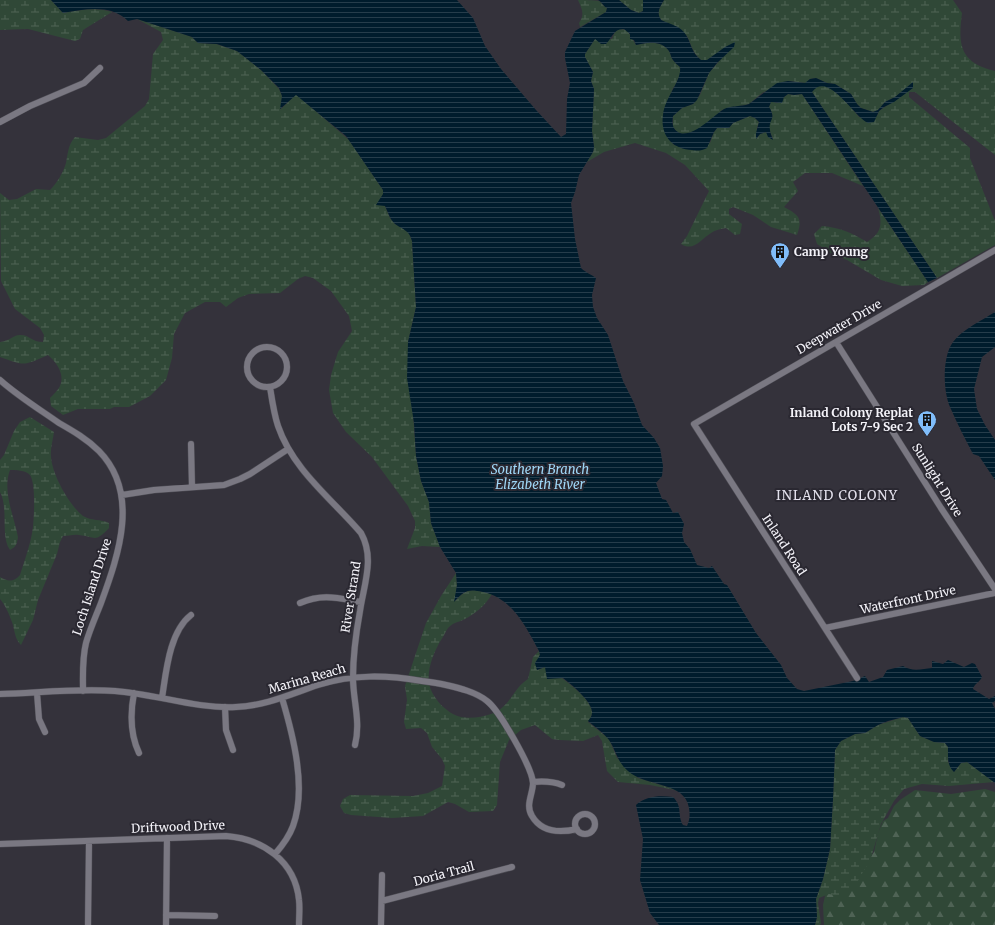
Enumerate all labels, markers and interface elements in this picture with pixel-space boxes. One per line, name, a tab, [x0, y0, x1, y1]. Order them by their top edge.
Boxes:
building icon: Camp Young	[769, 241, 791, 269]
place label: Camp Young	[794, 244, 869, 259]
street label: Deepwater Drive	[793, 296, 884, 357]
place label: Inland Colony Replat Lots 7-9 Sec 2	[790, 405, 913, 434]
building icon: Inland Colony Replat Lots 7-9 Sec 2	[916, 409, 938, 437]
street label: Sunlight Drive	[909, 440, 966, 519]
water label: Southern Branch Elizabeth River	[491, 461, 589, 493]
district label: INLAND COLONY	[776, 487, 898, 504]
street label: Inland Road	[759, 511, 810, 578]
street label: Loch Island Drive	[69, 537, 114, 637]
street label: River Strand	[337, 560, 364, 634]
street label: Waterfront Drive	[858, 582, 957, 617]
street label: Marina Reach	[267, 660, 347, 697]
street label: Driftwood Drive	[131, 817, 225, 836]
street label: Doria Trail	[412, 858, 476, 889]

